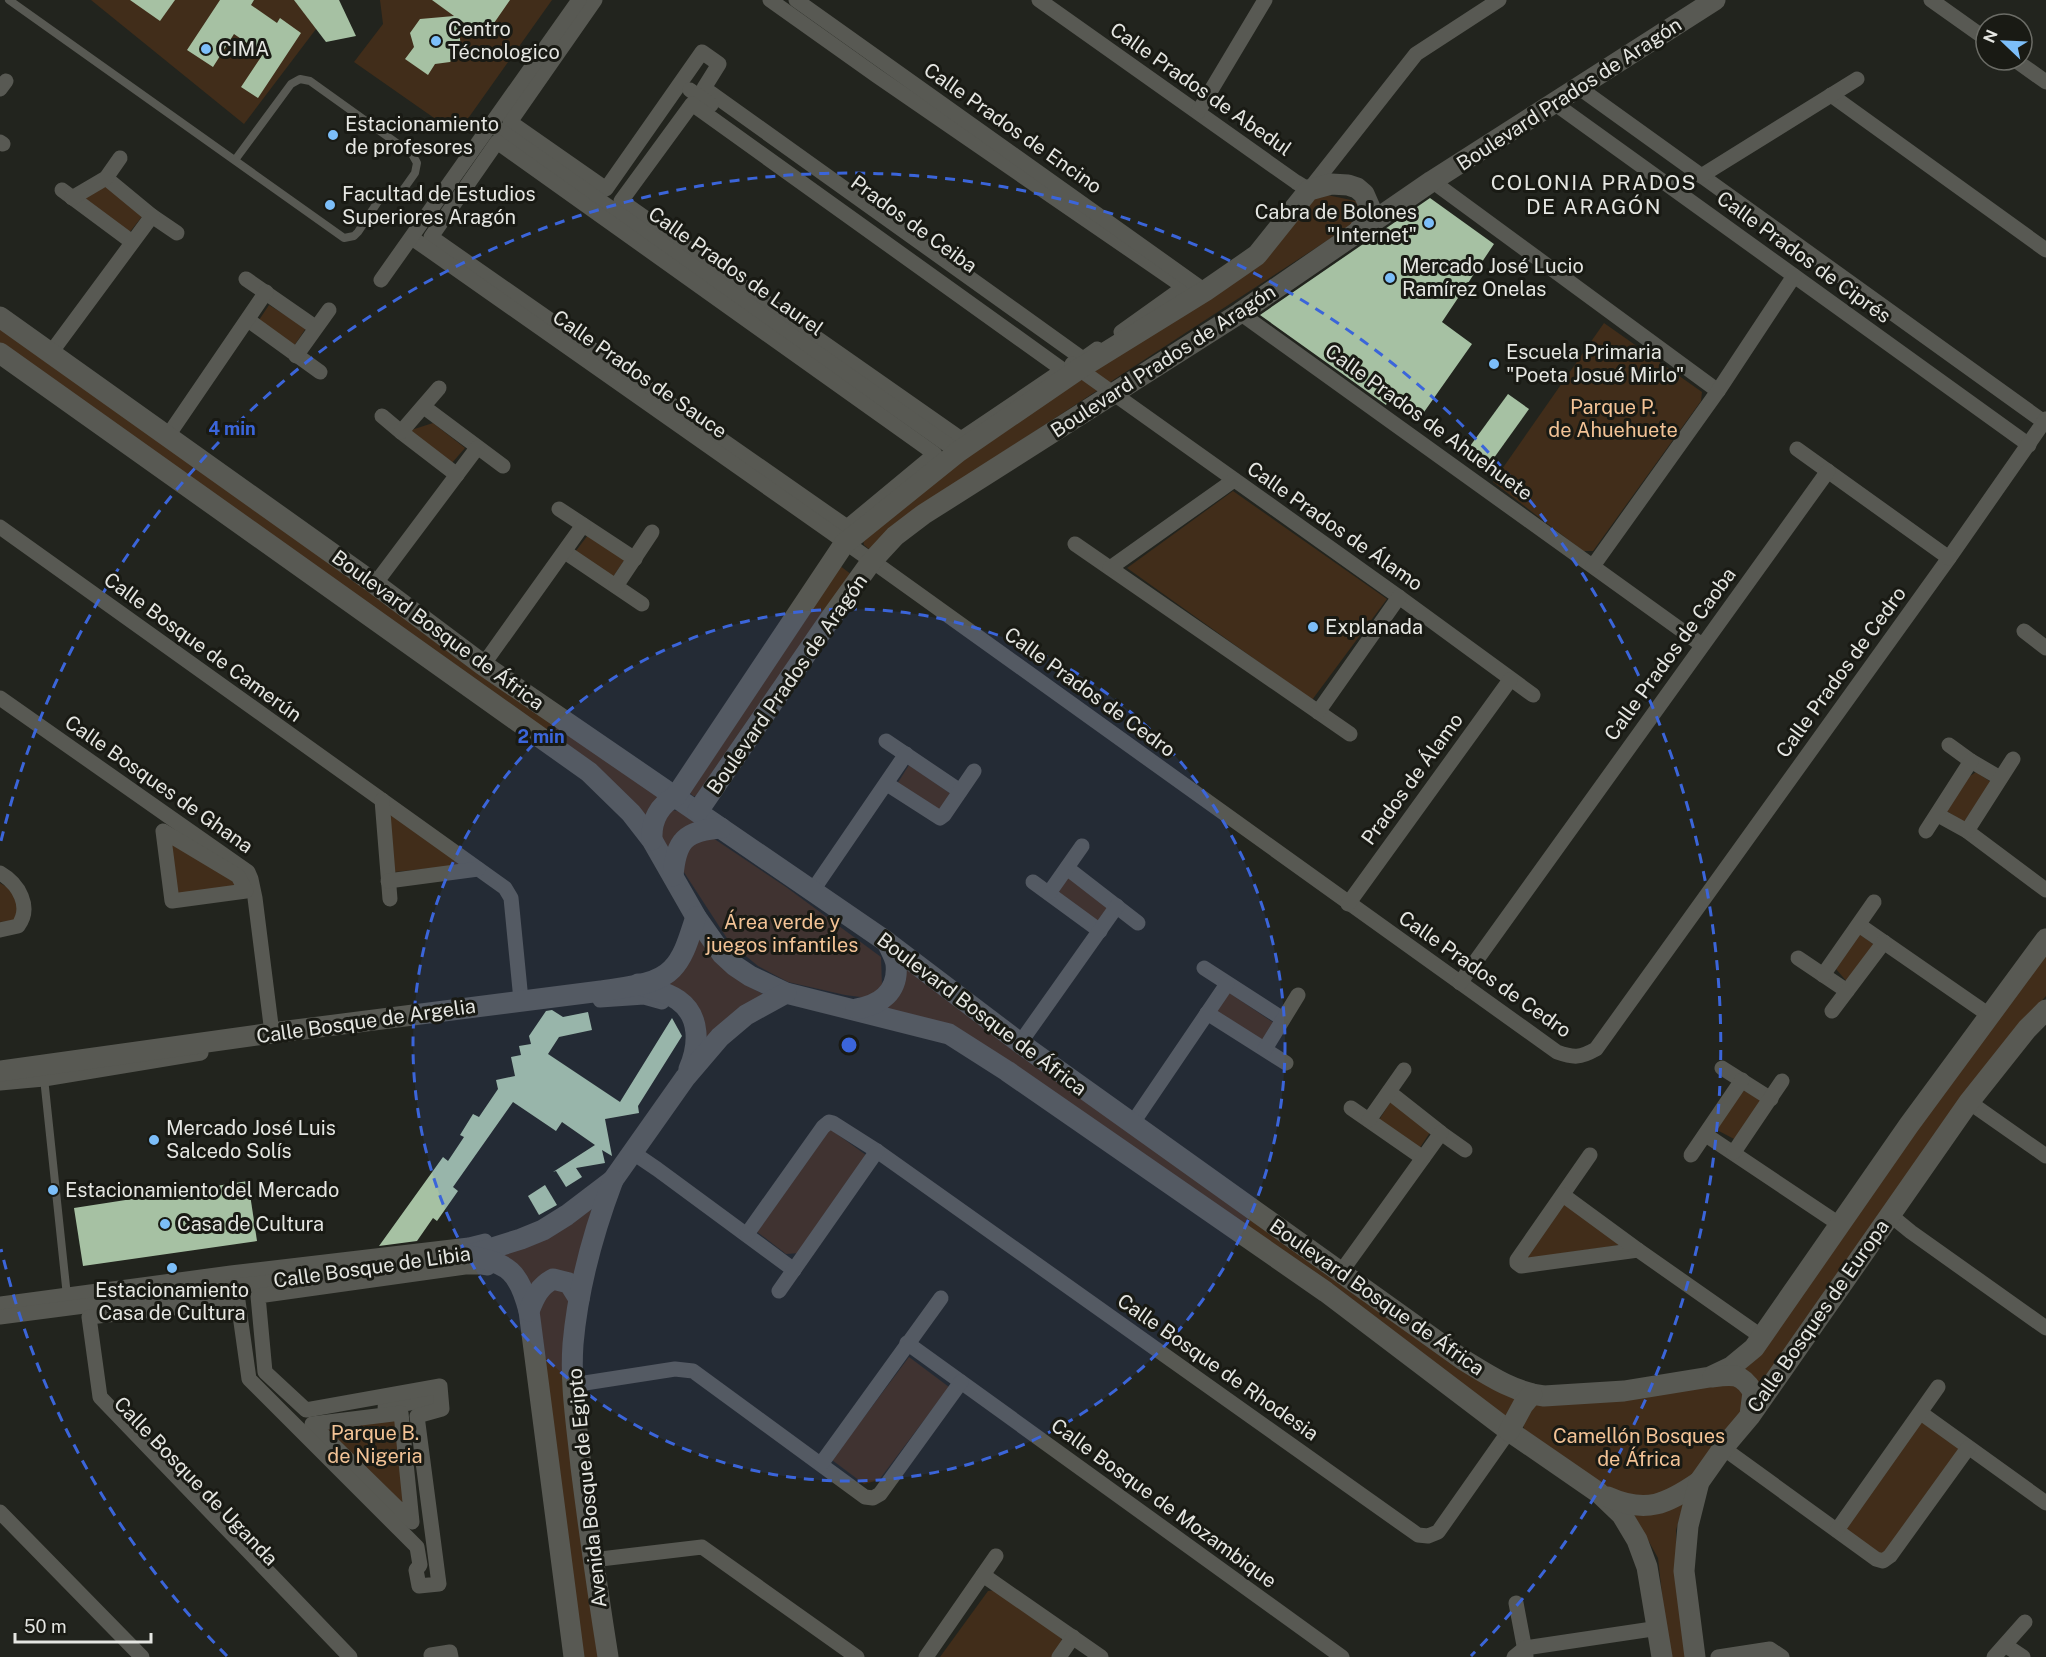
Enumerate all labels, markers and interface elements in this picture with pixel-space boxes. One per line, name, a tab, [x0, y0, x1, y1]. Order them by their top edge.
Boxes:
street label: Boulevard Prados de Aragón	[1452, 12, 1686, 176]
north arrow	[1974, 12, 2034, 72]
place label: Centro Técnologico	[448, 17, 560, 64]
street label: Calle Prados de Abedul	[1106, 17, 1296, 161]
text: N	[1979, 27, 2002, 46]
marker: Centro Técnologico	[429, 34, 443, 48]
place label: CIMA	[218, 37, 269, 61]
marker: CIMA	[199, 42, 213, 56]
street label: Calle Prados de Encino	[919, 58, 1107, 198]
place label: Estacionamiento de profesores	[345, 112, 499, 159]
marker: Estacionamiento de profesores	[326, 128, 340, 142]
street label: Prados de Ceiba	[846, 170, 982, 278]
district label: COLONIA PRADOS DE ARAGÓN	[1491, 170, 1697, 219]
place label: Facultad de Estudios Superiores Aragón	[342, 182, 536, 229]
street label: Calle Prados de Ciprés	[1712, 186, 1896, 328]
marker: Facultad de Estudios Superiores Aragón	[323, 198, 337, 212]
place label: Cabra de Bolones "Internet"	[1255, 200, 1417, 247]
street label: Calle Prados de Laurel	[644, 201, 828, 341]
marker: Cabra de Bolones "Internet"	[1422, 216, 1436, 230]
place label: Mercado José Lucio Ramírez Onelas	[1402, 254, 1584, 301]
marker: Mercado José Lucio Ramírez Onelas	[1383, 271, 1397, 285]
street label: Boulevard Prados de Aragón	[1046, 279, 1280, 443]
street label: Calle Prados de Sauce	[548, 305, 732, 443]
street label: Calle Prados de Ahuehuete	[1321, 339, 1537, 505]
place label: Escuela Primaria "Poeta Josué Mirlo"	[1506, 340, 1684, 387]
marker: Escuela Primaria "Poeta Josué Mirlo"	[1487, 357, 1501, 371]
park label: Parque P. de Ahuehuete	[1548, 395, 1678, 442]
text: 4 min	[208, 418, 256, 439]
street label: Calle Prados de Álamo	[1243, 455, 1428, 596]
street label: Boulevard Bosque de África	[327, 544, 549, 715]
street label: Calle Prados de Caoba	[1599, 563, 1741, 745]
street label: Calle Bosque de Camerún	[99, 567, 307, 727]
street label: Boulevard Prados de Aragón	[702, 569, 872, 799]
street label: Calle Prados de Cedro	[1771, 582, 1911, 762]
place label: Explanada	[1325, 615, 1423, 639]
marker: Explanada	[1306, 620, 1320, 634]
street label: Calle Prados de Cedro	[1000, 622, 1180, 762]
street label: Prados de Álamo	[1355, 708, 1468, 850]
street label: Calle Bosques de Ghana	[60, 710, 258, 858]
text: 2 min	[517, 726, 565, 747]
street label: Calle Prados de Cedro	[1394, 905, 1576, 1043]
park label: Área verde y juegos infantiles	[705, 909, 858, 957]
street label: Boulevard Bosque de África	[872, 926, 1092, 1101]
street label: Calle Bosque de Argelia	[255, 994, 477, 1048]
centre of rings	[839, 1035, 859, 1055]
place label: Mercado José Luis Salcedo Solís	[166, 1116, 336, 1163]
marker: Mercado José Luis Salcedo Solís	[147, 1133, 161, 1147]
place label: Estacionamiento del Mercado	[65, 1178, 339, 1202]
marker: Estacionamiento del Mercado	[46, 1183, 60, 1197]
place label: Casa de Cultura	[177, 1212, 324, 1236]
street label: Boulevard Bosque de África	[1265, 1213, 1489, 1380]
street label: Calle Bosques de Europa	[1742, 1215, 1894, 1417]
marker: Casa de Cultura	[158, 1217, 172, 1231]
street label: Calle Bosque de Libia	[272, 1241, 472, 1293]
marker: Estacionamiento Casa de Cultura	[165, 1261, 179, 1275]
place label: Estacionamiento Casa de Cultura	[95, 1278, 249, 1325]
street label: Calle Bosque de Rhodesia	[1113, 1288, 1323, 1446]
street label: Avenida Bosque de Egipto	[562, 1367, 612, 1609]
street label: Calle Bosque de Uganda	[109, 1392, 283, 1570]
street label: Calle Bosque de Mozambique	[1047, 1413, 1281, 1593]
park label: Parque B. de Nigeria	[327, 1421, 423, 1468]
park label: Camellón Bosques de África	[1553, 1424, 1725, 1471]
scale bar	[15, 1606, 152, 1644]
text: 50 m	[24, 1616, 67, 1637]

